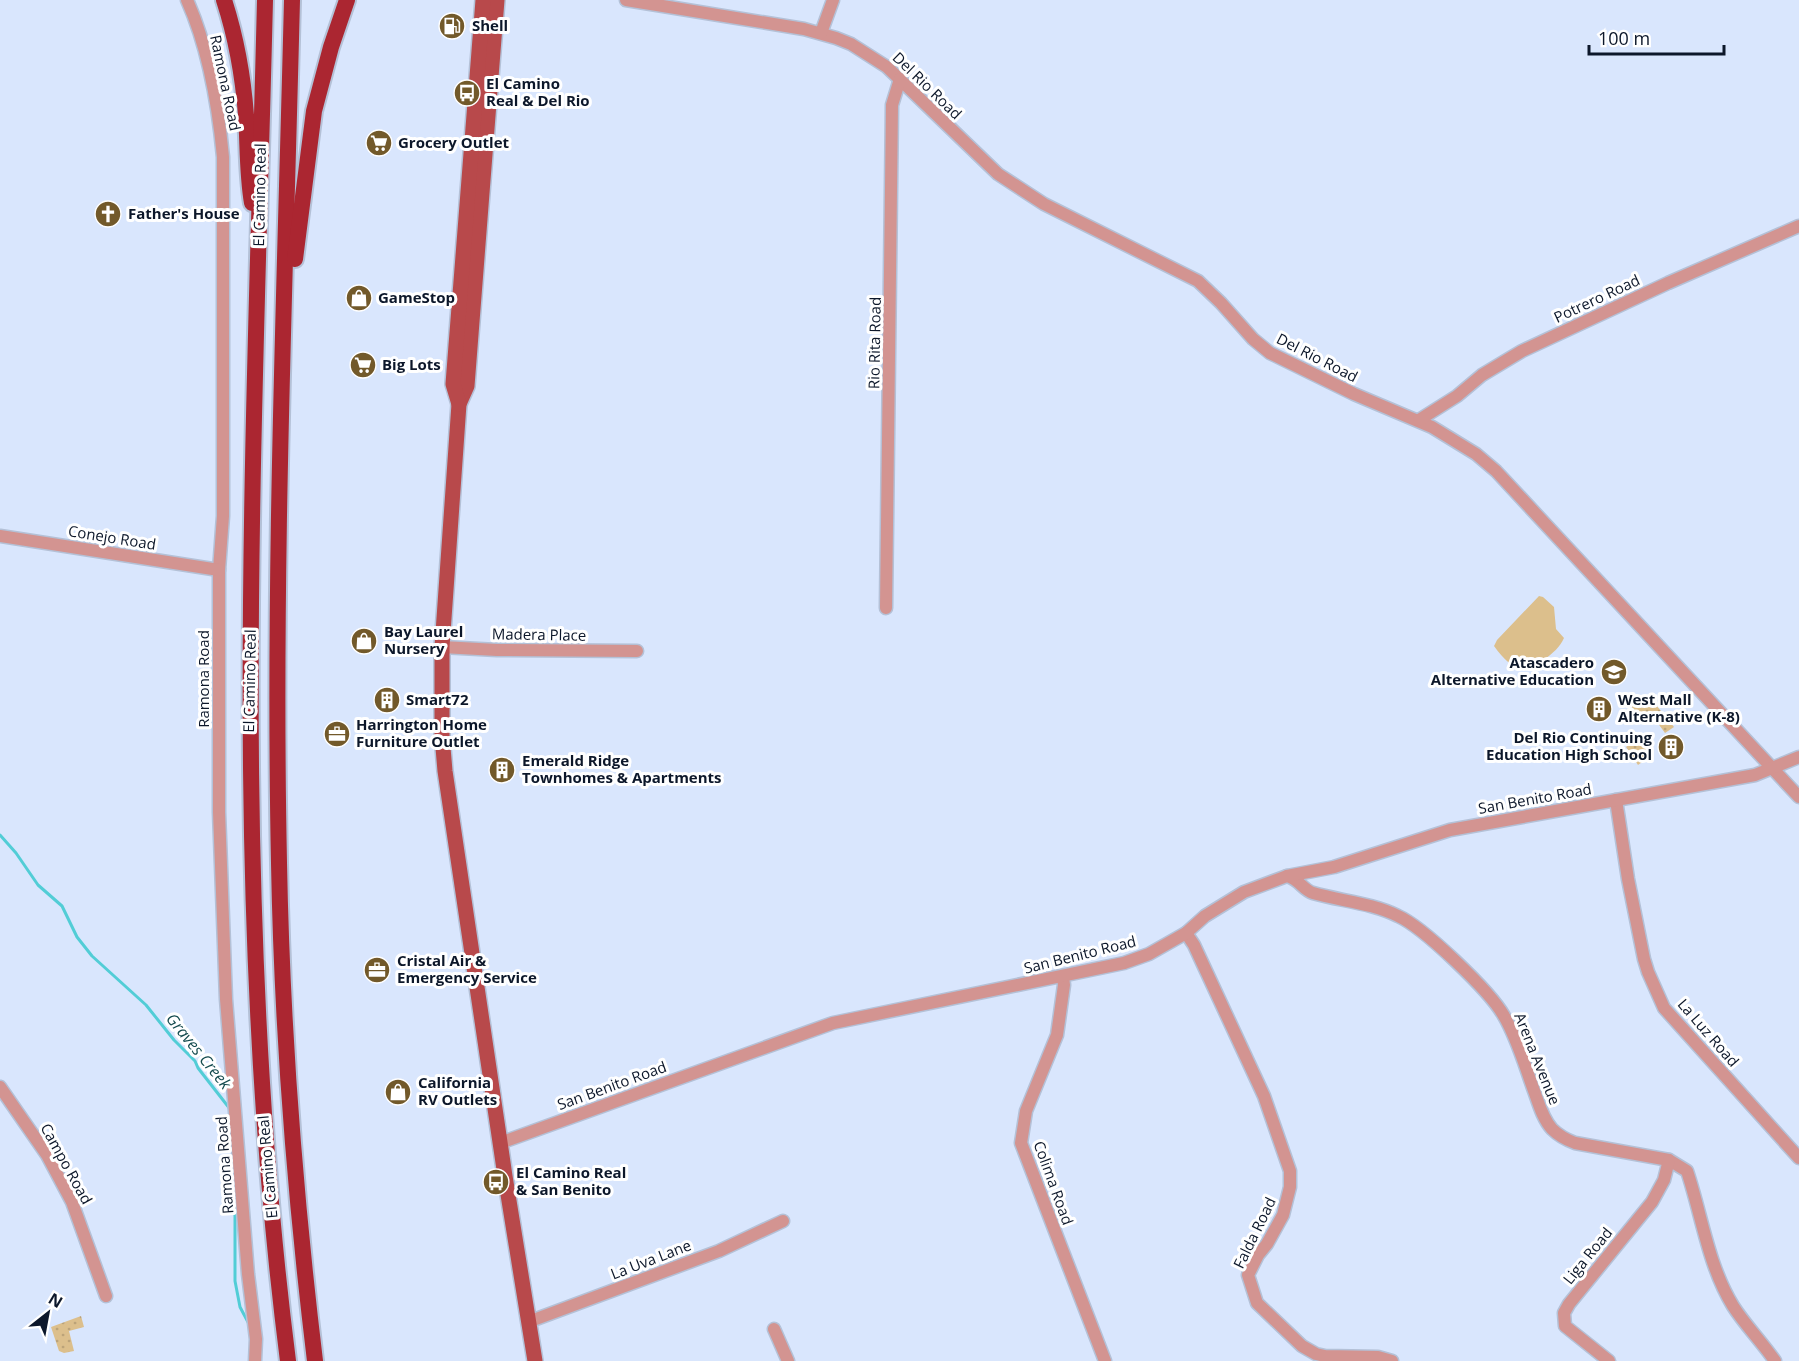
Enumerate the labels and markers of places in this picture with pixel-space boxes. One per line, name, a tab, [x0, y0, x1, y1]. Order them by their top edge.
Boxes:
fuel station icon: Shell	[437, 11, 467, 41]
place label: Shell	[472, 15, 508, 35]
place label: El Camino Real & Del Rio	[486, 73, 590, 110]
bus stop icon: El Camino Real & Del Rio	[452, 78, 482, 108]
supermarket icon: Grocery Outlet	[364, 128, 394, 158]
place label: Grocery Outlet	[398, 132, 510, 152]
church icon: Father's House	[93, 199, 123, 229]
place label: Father's House	[128, 203, 240, 223]
shop icon: GameStop	[344, 283, 374, 313]
place label: GameStop	[378, 287, 455, 307]
supermarket icon: Big Lots	[348, 350, 378, 380]
place label: Big Lots	[382, 354, 441, 374]
place label: Bay Laurel Nursery	[384, 621, 463, 658]
shop icon: Bay Laurel Nursery	[349, 626, 379, 656]
place label: Atascadero Alternative Education	[1431, 652, 1594, 689]
school or university icon: Atascadero Alternative Education	[1599, 657, 1629, 687]
building icon: Smart72	[372, 685, 402, 715]
place label: Smart72	[406, 689, 469, 709]
place label: West Mall Alternative (K-8)	[1618, 689, 1740, 726]
building icon: West Mall Alternative (K-8)	[1584, 694, 1614, 724]
place label: Harrington Home Furniture Outlet	[356, 714, 487, 751]
office icon: Harrington Home Furniture Outlet	[322, 719, 352, 749]
place label: Del Rio Continuing Education High School	[1486, 727, 1653, 764]
building icon: Del Rio Continuing Education High School	[1656, 732, 1686, 762]
place label: Emerald Ridge Townhomes & Apartments	[522, 750, 722, 787]
building icon: Emerald Ridge Townhomes & Apartments	[487, 755, 517, 785]
place label: Cristal Air & Emergency Service	[397, 950, 537, 987]
office icon: Cristal Air & Emergency Service	[362, 955, 392, 985]
place label: California RV Outlets	[418, 1072, 497, 1109]
shop icon: California RV Outlets	[383, 1077, 413, 1107]
place label: El Camino Real & San Benito	[516, 1162, 626, 1199]
bus stop icon: El Camino Real & San Benito	[481, 1167, 511, 1197]

